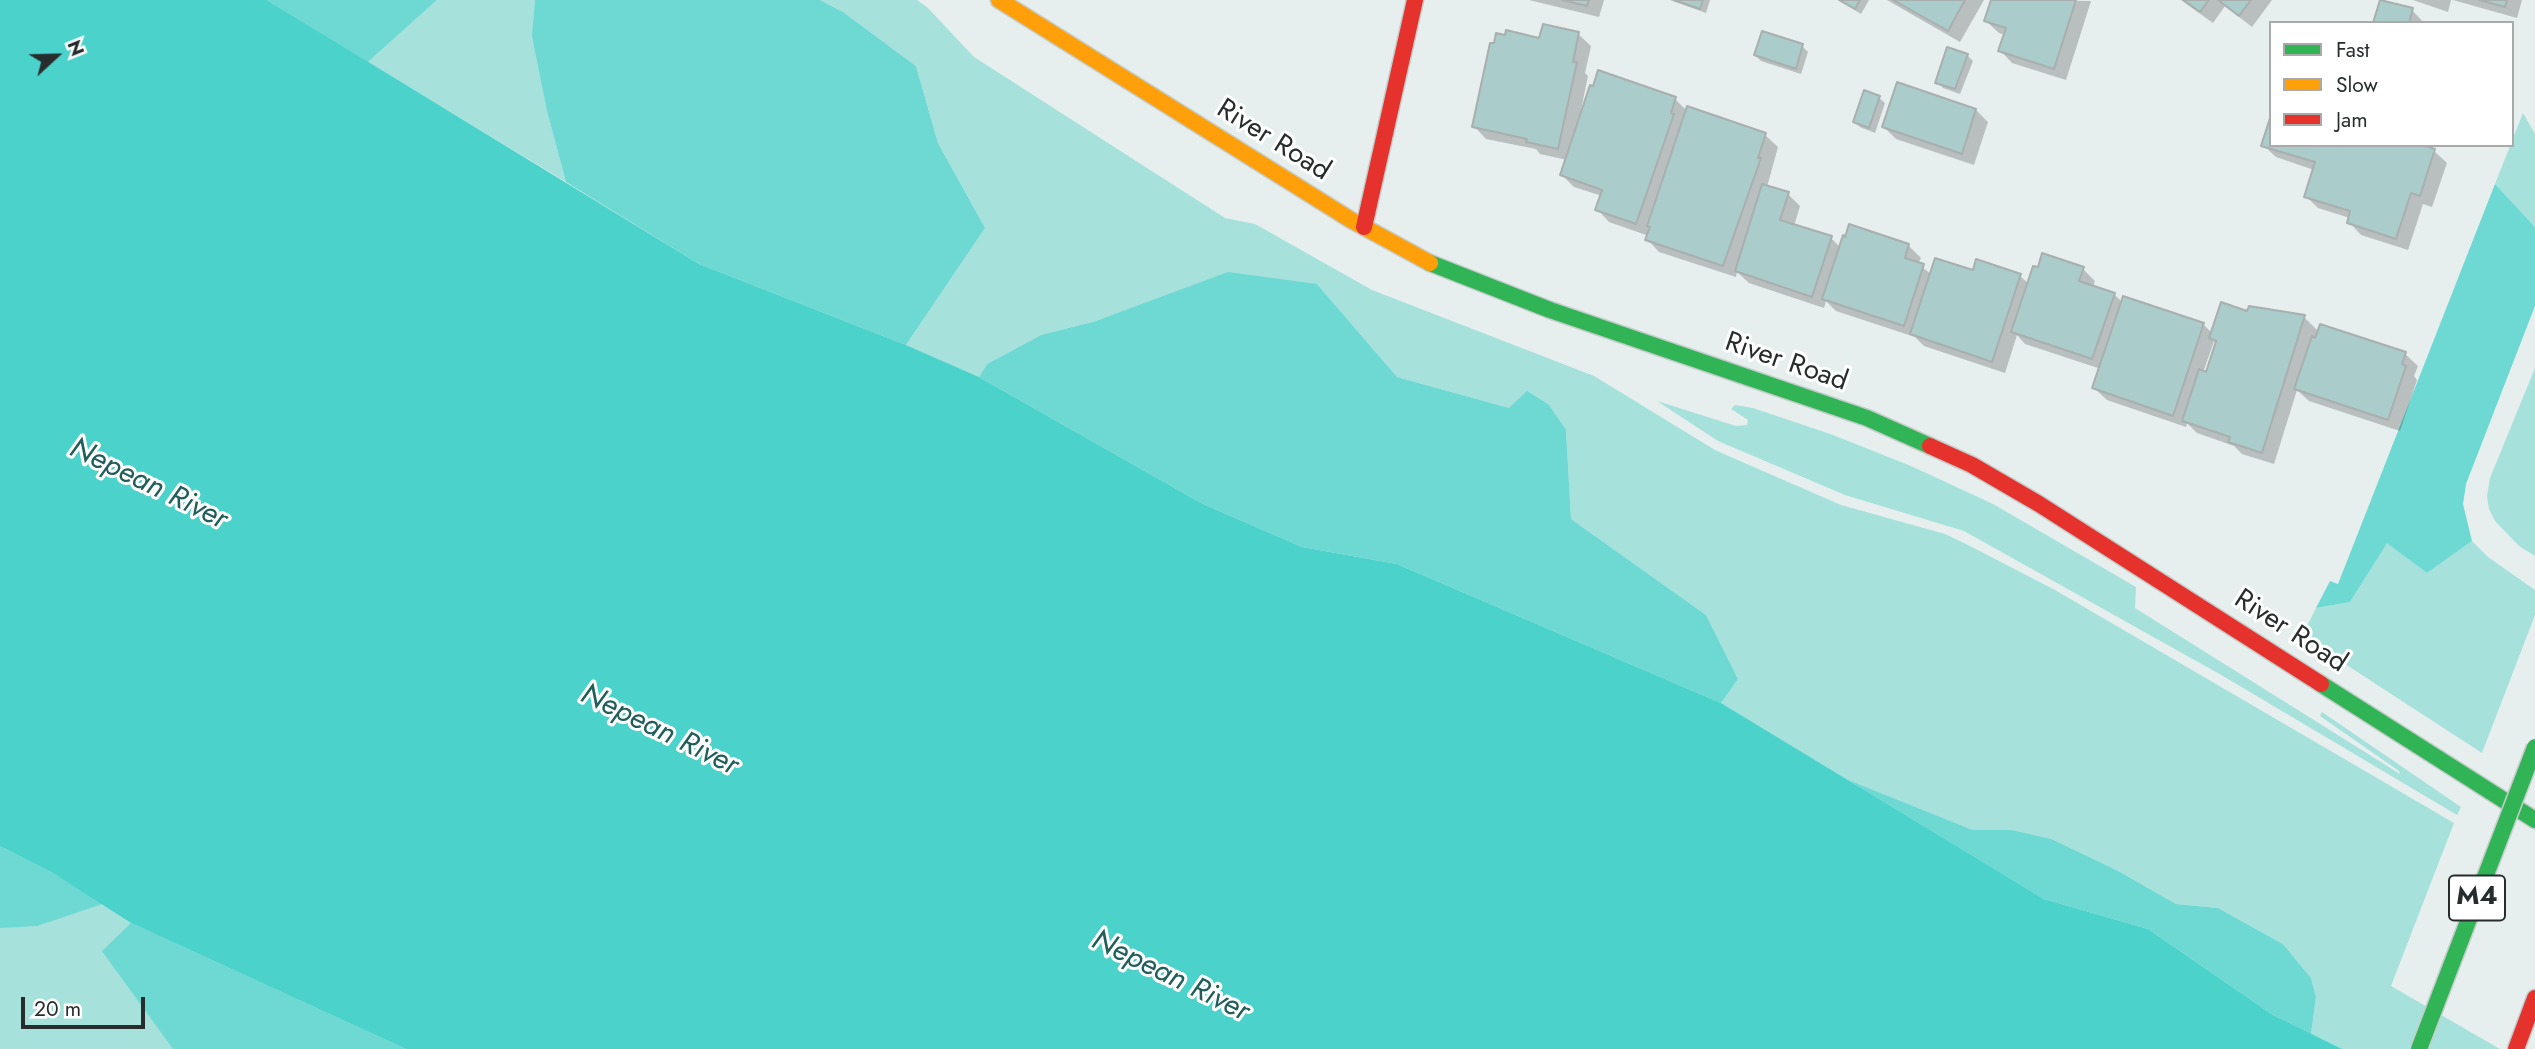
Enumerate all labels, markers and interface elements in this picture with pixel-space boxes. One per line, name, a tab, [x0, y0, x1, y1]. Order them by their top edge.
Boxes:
north arrow	[21, 21, 91, 91]
legend	[2269, 21, 2514, 147]
text: Fast	[2336, 35, 2369, 65]
text: N	[61, 36, 91, 60]
text: Slow	[2336, 70, 2378, 100]
street label: River Road	[1210, 93, 1336, 189]
text: Jam	[2336, 105, 2368, 135]
street label: River Road	[1720, 326, 1852, 400]
water label: Nepean River	[63, 431, 233, 539]
street label: River Road	[2227, 583, 2353, 681]
water label: Nepean River	[574, 677, 744, 785]
road number: M4	[2449, 876, 2505, 920]
water label: Nepean River	[1085, 923, 1255, 1031]
scale bar	[24, 982, 149, 1026]
text: 20 m	[34, 994, 81, 1024]

